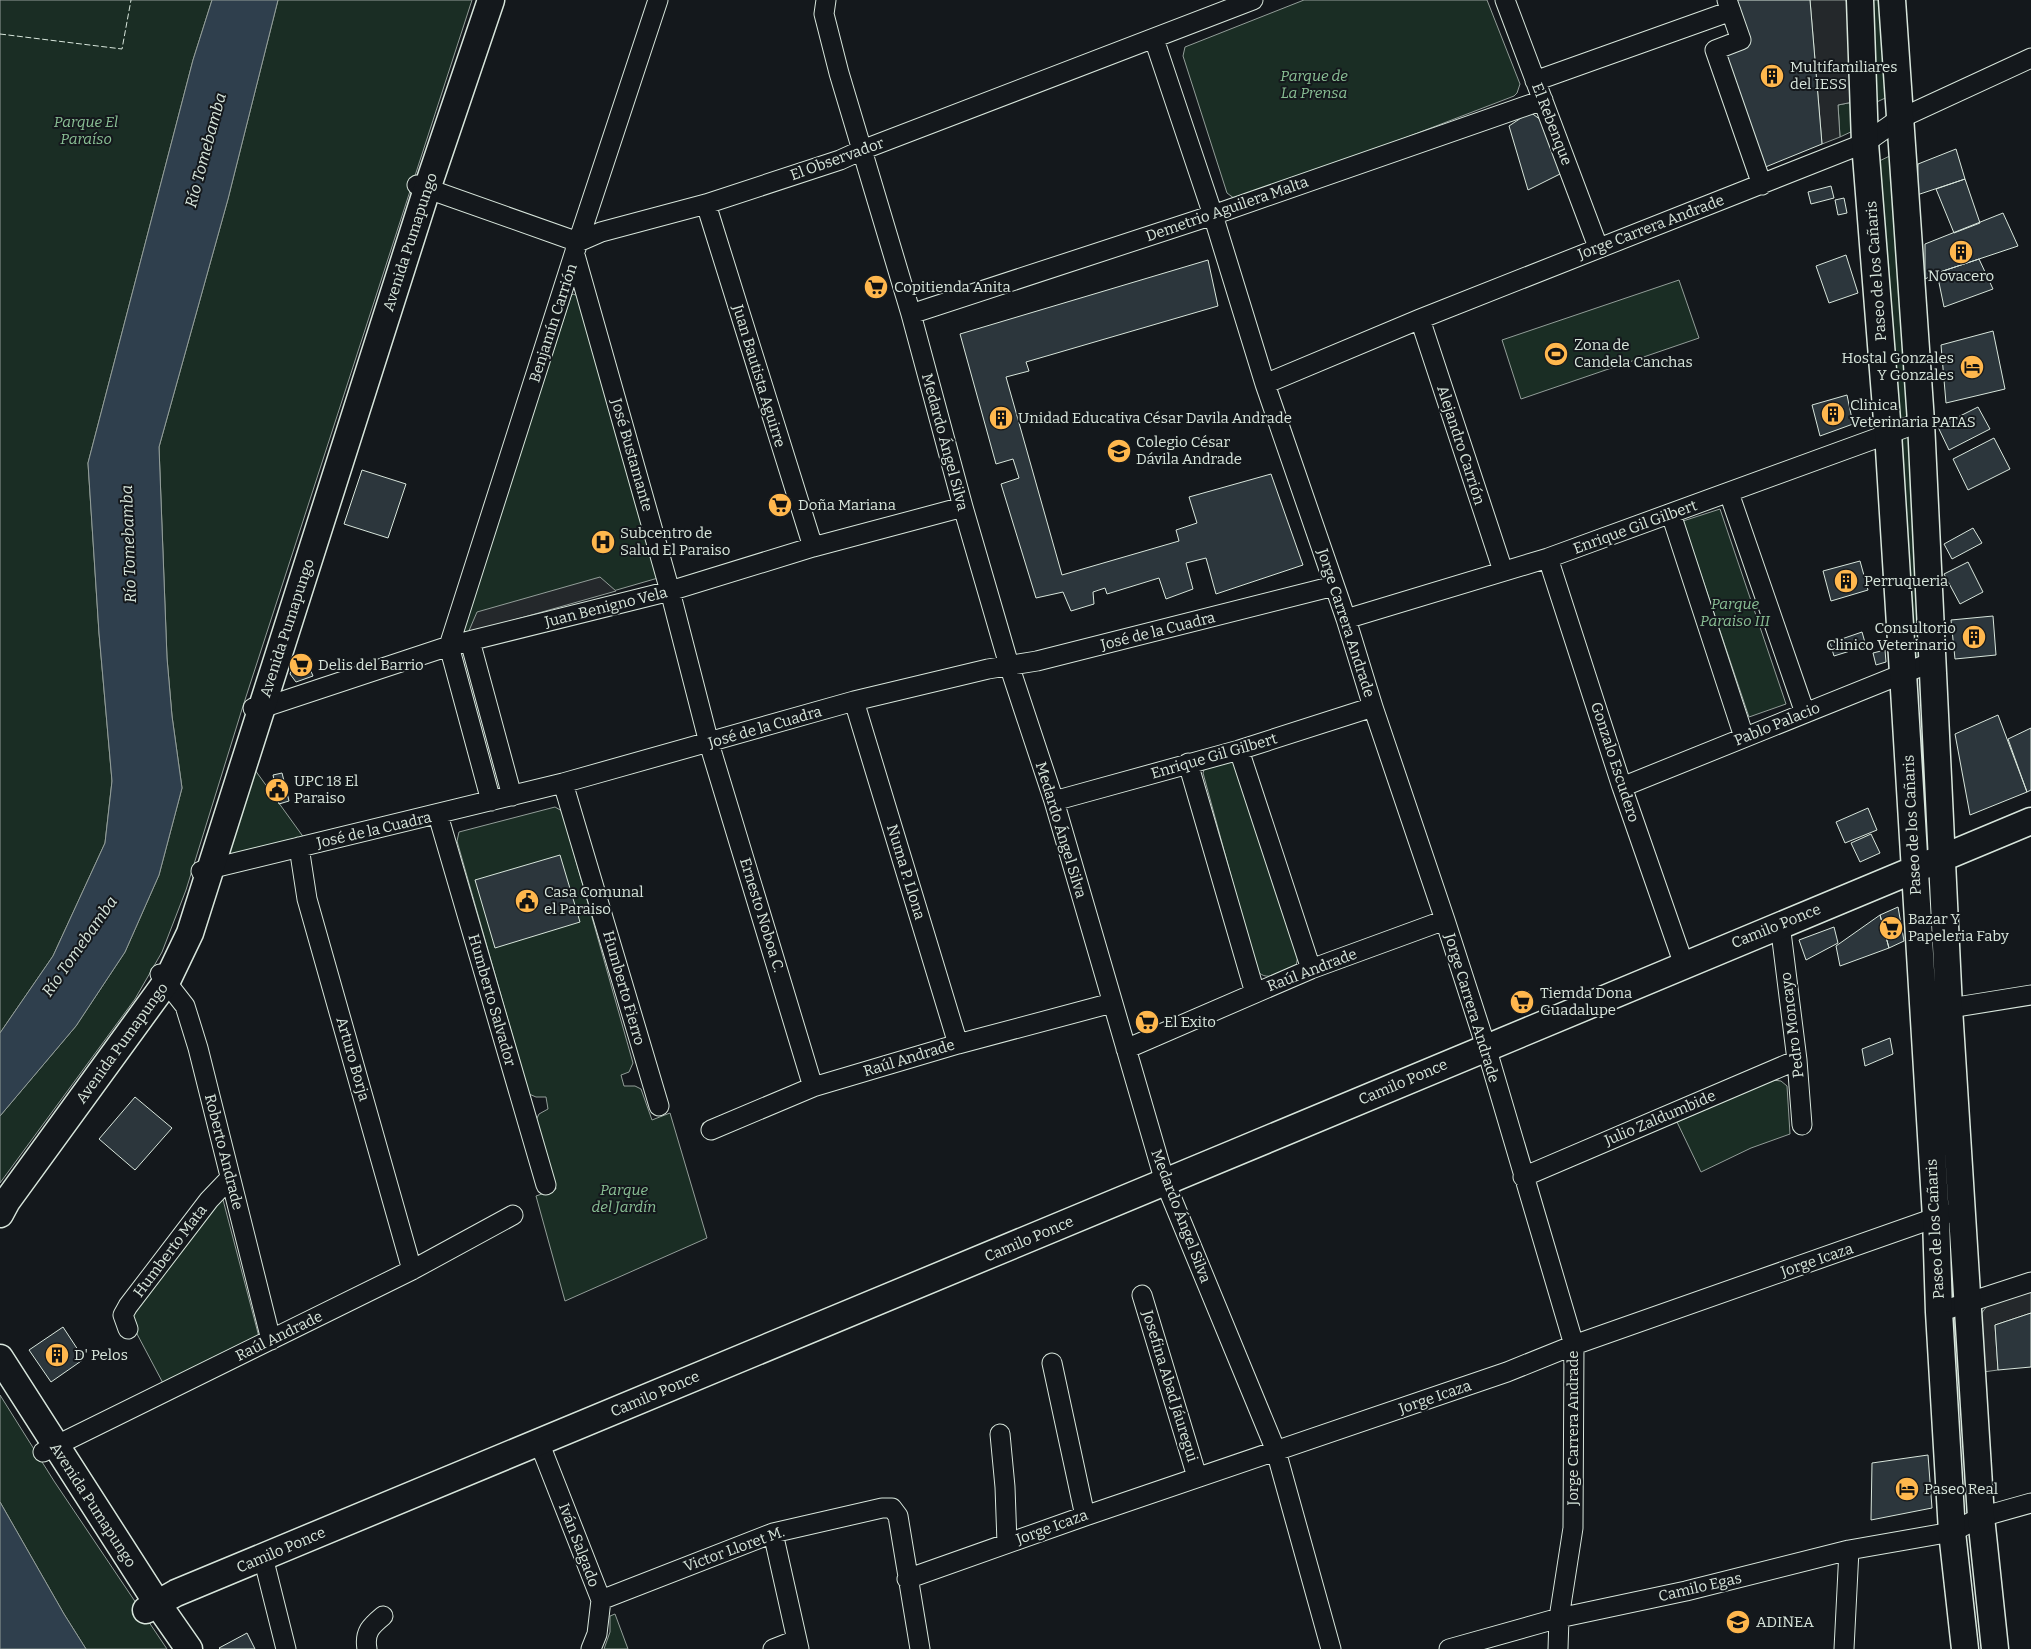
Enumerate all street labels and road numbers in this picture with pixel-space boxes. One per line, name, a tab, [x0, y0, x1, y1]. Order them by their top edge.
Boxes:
street label: El Rebenque	[1528, 80, 1576, 168]
street label: El Observador	[788, 134, 887, 184]
street label: Avenida Pumapungo	[379, 170, 441, 314]
street label: Demetrio Aguilera Malta	[1143, 173, 1311, 245]
street label: Jorge Carrera Andrade	[1574, 191, 1727, 264]
street label: Paseo de los Cañaris	[1862, 200, 1890, 342]
street label: Benjamín Carrión	[525, 261, 581, 385]
street label: Juan Bautista Aguirre	[728, 301, 789, 450]
street label: Medardo Ángel Silva	[918, 371, 972, 513]
street label: Alejandro Carrión	[1433, 383, 1489, 507]
street label: José Bustamante	[607, 396, 657, 514]
street label: Enrique Gil Gilbert	[1571, 496, 1700, 558]
street label: Jorge Carrera Andrade	[1313, 545, 1379, 700]
street label: Avenida Pumapungo	[256, 556, 318, 700]
street label: Juan Benigno Vela	[542, 583, 669, 631]
street label: José de la Cuadra	[1098, 608, 1217, 654]
street label: Pablo Palacio	[1731, 699, 1823, 749]
street label: Gonzalo Escudero	[1587, 700, 1643, 824]
street label: José de la Cuadra	[705, 702, 824, 752]
street label: Enrique Gil Gilbert	[1149, 729, 1280, 783]
street label: Paseo de los Cañaris	[1899, 754, 1925, 896]
street label: Medardo Ángel Silva	[1032, 760, 1090, 900]
street label: José de la Cuadra	[314, 808, 433, 852]
street label: Numa P. Llona	[883, 822, 929, 922]
street label: Ernesto Noboa C.	[736, 856, 788, 974]
street label: Camilo Ponce	[1729, 900, 1823, 952]
street label: Humberto Fierro	[599, 929, 649, 1047]
street label: Jorge Carrera Andrade	[1440, 930, 1503, 1085]
street label: Humberto Salvador	[464, 932, 520, 1069]
street label: Raúl Andrade	[1265, 945, 1359, 995]
street label: Pedro Moncayo	[1777, 971, 1807, 1079]
street label: Avenida Pumapungo	[72, 979, 172, 1107]
street label: Arturo Borja	[332, 1015, 374, 1103]
street label: Raúl Andrade	[861, 1036, 957, 1080]
street label: Camilo Ponce	[1356, 1055, 1450, 1109]
street label: Julio Zaldumbide	[1601, 1086, 1718, 1150]
street label: Roberto Andrade	[201, 1092, 247, 1212]
street label: Medardo Ángel Silva	[1147, 1147, 1215, 1285]
street label: Paseo de los Cañaris	[1922, 1158, 1948, 1300]
street label: Humberto Mata	[129, 1201, 211, 1301]
street label: Camilo Ponce	[982, 1212, 1076, 1266]
street label: Jorge Icaza	[1778, 1239, 1855, 1281]
street label: Raúl Andrade	[233, 1307, 325, 1365]
street label: Josefina Abad Jáuregui	[1138, 1307, 1202, 1464]
street label: Jorge Carrera Andrade	[1564, 1350, 1582, 1507]
street label: Camilo Ponce	[608, 1367, 702, 1421]
street label: Jorge Icaza	[1396, 1376, 1473, 1418]
street label: Avenida Pumapungo	[46, 1439, 140, 1571]
street label: Iván Salgado	[555, 1501, 603, 1589]
street label: Jorge Icaza	[1013, 1506, 1090, 1549]
street label: Victor Lloret M.	[681, 1522, 787, 1576]
street label: Camilo Ponce	[234, 1523, 328, 1577]
street label: Camilo Egas	[1657, 1569, 1743, 1605]

